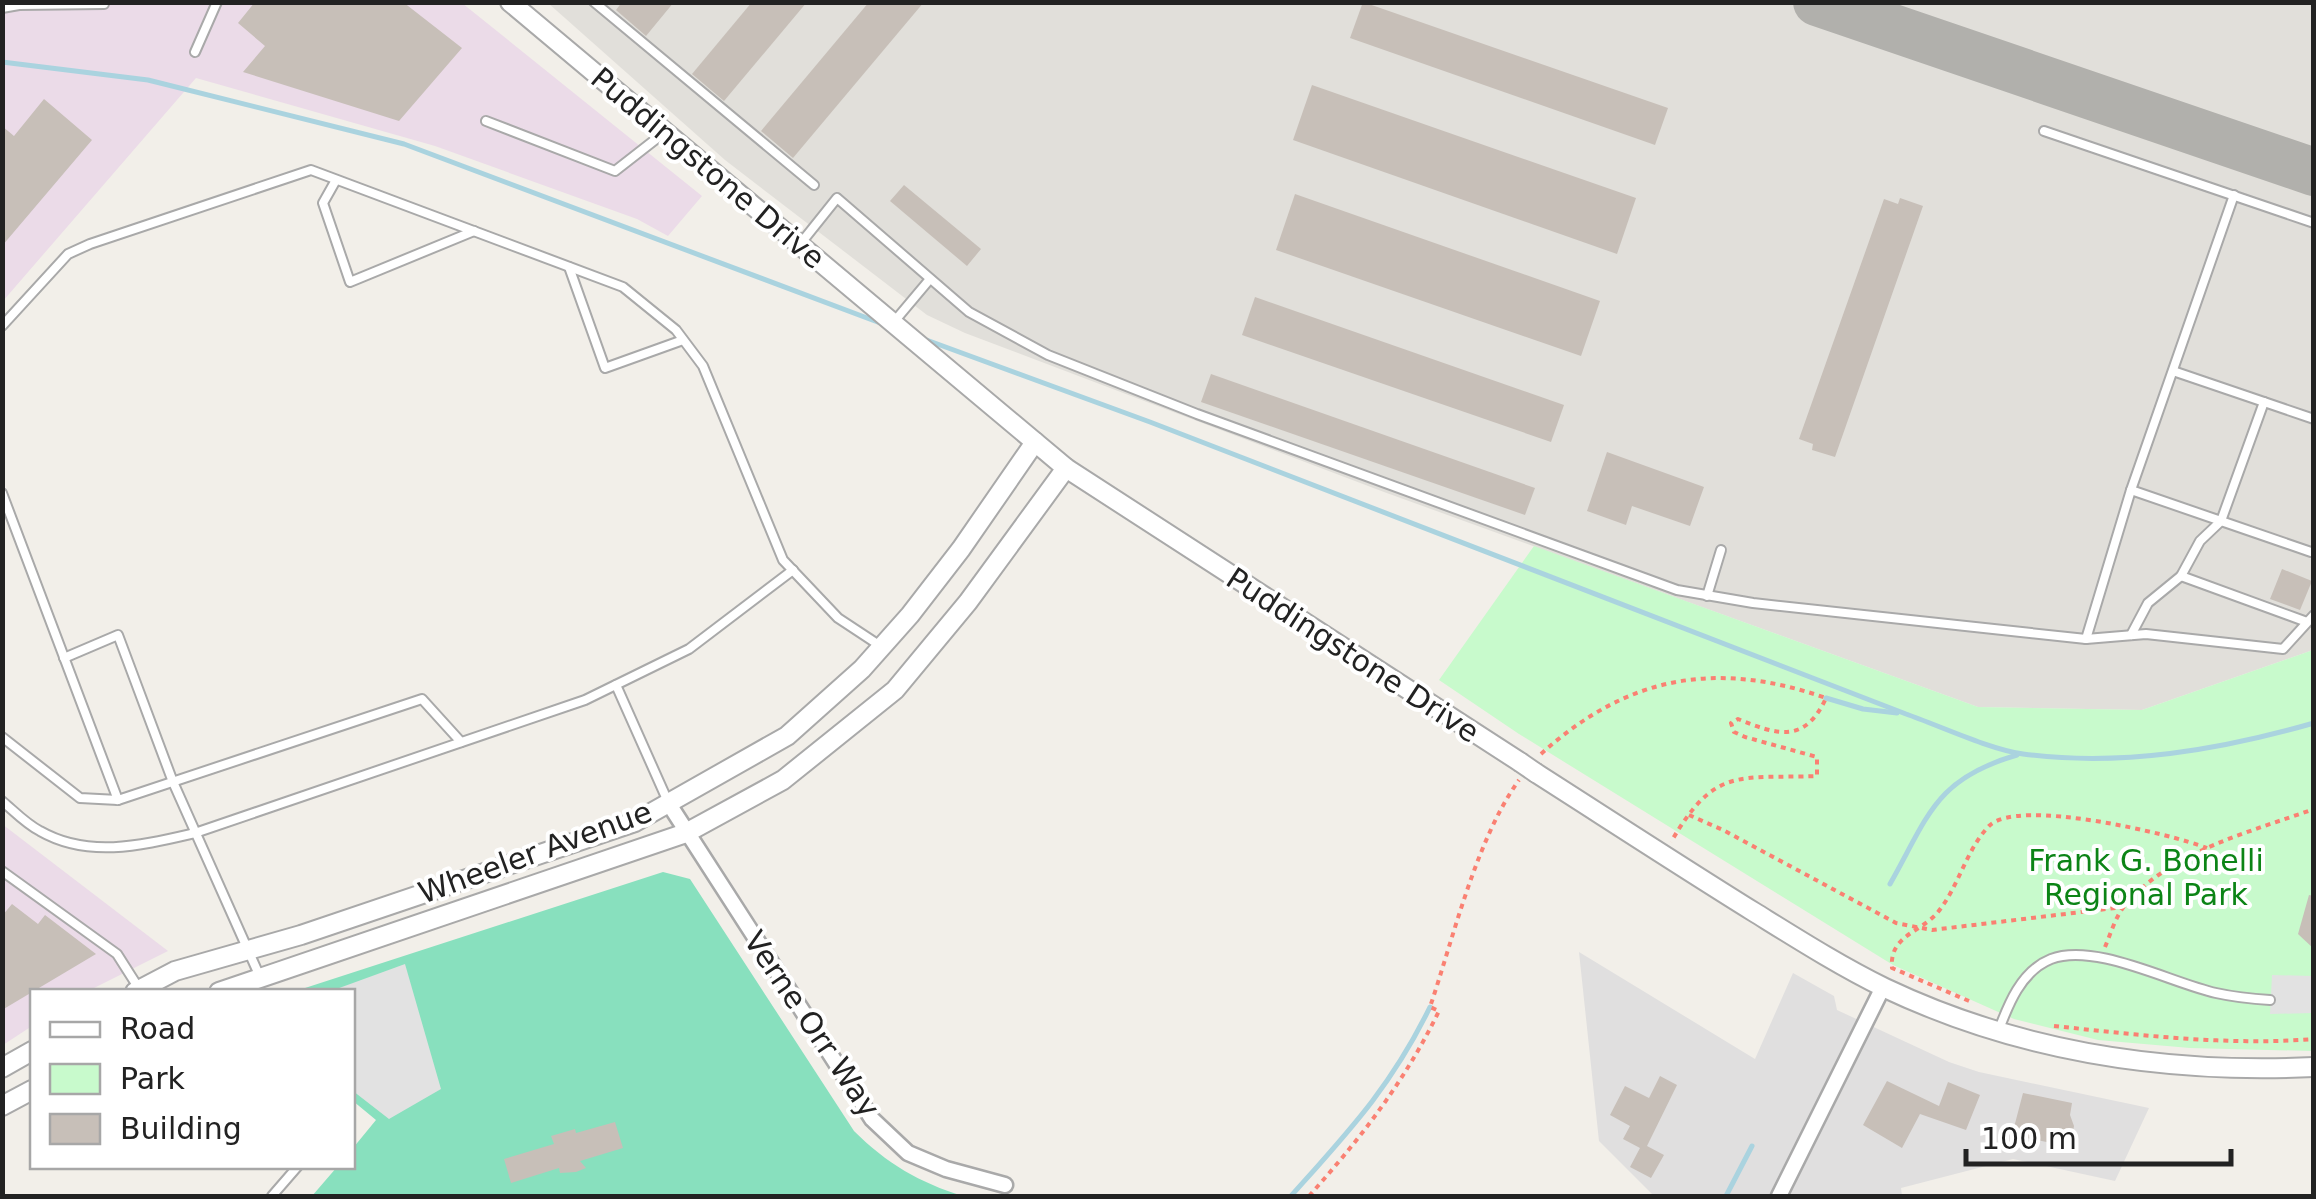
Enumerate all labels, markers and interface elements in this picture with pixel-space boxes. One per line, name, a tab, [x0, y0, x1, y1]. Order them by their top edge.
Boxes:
street label: Puddingstone Drive	[584, 60, 832, 276]
street label: Puddingstone Drive	[1220, 560, 1486, 750]
street label: Wheeler Avenue	[414, 794, 656, 910]
park label: Frank G. Bonelli Regional Park	[2028, 843, 2264, 912]
street label: Verne Orr Way	[737, 924, 887, 1124]
legend	[30, 989, 355, 1169]
text: Road	[120, 1011, 195, 1046]
text: Park	[120, 1061, 185, 1096]
scale bar	[1966, 1104, 2231, 1166]
text: Building	[120, 1111, 242, 1146]
text: 100 m	[1981, 1121, 2077, 1156]

